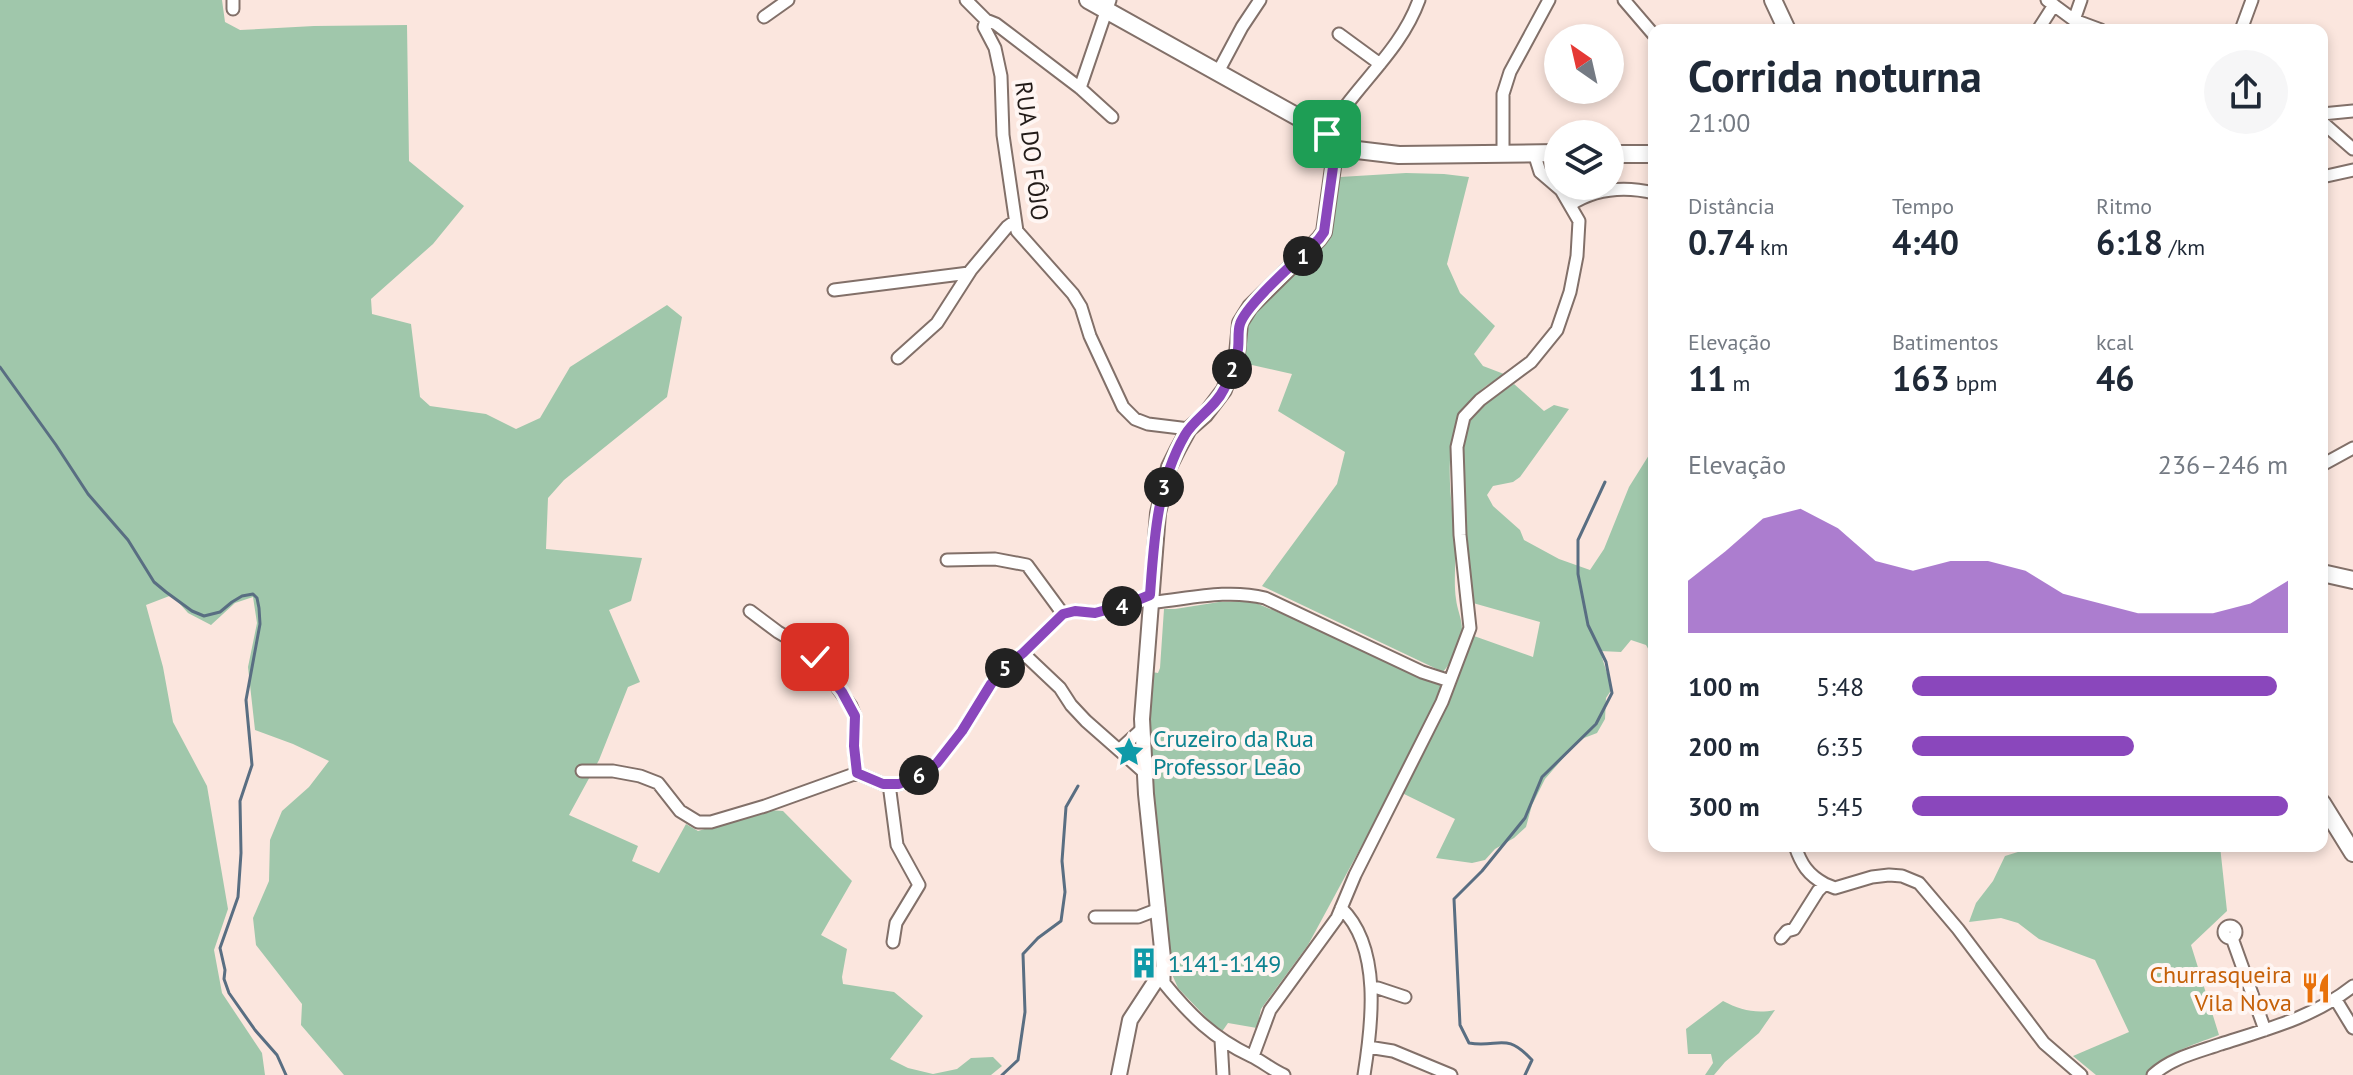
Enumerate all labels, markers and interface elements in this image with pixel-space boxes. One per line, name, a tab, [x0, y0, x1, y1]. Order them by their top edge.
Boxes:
north arrow	[1544, 24, 1624, 104]
map controls	[1544, 24, 1624, 200]
text: Corrida noturna	[1688, 47, 1982, 104]
button: share	[2204, 50, 2288, 134]
street label: RUA DO FÔJO	[1008, 80, 1056, 222]
pin	[1293, 100, 1361, 168]
text: 21:00	[1688, 106, 1750, 139]
icon: arrive	[1305, 112, 1349, 156]
button: layers	[1544, 120, 1624, 200]
text: Distância	[1688, 192, 1775, 220]
text: Tempo	[1892, 192, 1954, 220]
text: Ritmo	[2096, 192, 2152, 220]
text: 0.74	[1688, 220, 1754, 264]
text: 4:40	[1892, 220, 1959, 264]
text: 6:18	[2096, 220, 2163, 264]
text: km	[1754, 233, 1788, 261]
text: /km	[2163, 233, 2205, 261]
pin: 1	[1283, 236, 1323, 276]
text: 1	[1297, 242, 1309, 270]
text: Elevação	[1688, 328, 1771, 356]
text: Batimentos	[1892, 328, 1998, 356]
text: kcal	[2096, 328, 2134, 356]
pin: 2	[1212, 349, 1252, 389]
text: 2	[1226, 355, 1238, 383]
text: 11	[1688, 356, 1727, 400]
text: 163	[1892, 356, 1950, 400]
text: 46	[2096, 356, 2135, 400]
text: m	[1727, 369, 1750, 397]
text: bpm	[1950, 369, 1997, 397]
text: Elevação	[1688, 448, 1786, 481]
text: 236–246 m	[2158, 448, 2288, 481]
pin: 3	[1144, 467, 1184, 507]
text: 3	[1158, 473, 1170, 501]
pin: 4	[1102, 586, 1142, 626]
text: 4	[1116, 592, 1128, 620]
pin	[781, 623, 849, 691]
icon: check	[793, 635, 837, 679]
pin: 5	[985, 648, 1025, 688]
text: 5	[999, 654, 1011, 682]
text: 100 m	[1688, 670, 1760, 703]
text: 5:48	[1816, 670, 1864, 703]
place label: Cruzeiro da Rua Professor Leão	[1153, 723, 1314, 782]
text: 200 m	[1688, 730, 1760, 763]
text: 6:35	[1816, 730, 1864, 763]
place icon: Cruzeiro da Rua Professor Leão	[1112, 735, 1146, 769]
pin: 6	[899, 755, 939, 795]
text: 6	[913, 761, 925, 789]
text: 300 m	[1688, 790, 1760, 823]
text: 5:45	[1816, 790, 1864, 823]
building icon: 1141-1149	[1127, 946, 1161, 980]
place label: 1141-1149	[1168, 948, 1281, 979]
place label: Churrasqueira Vila Nova	[2149, 959, 2292, 1018]
restaurant icon: Churrasqueira Vila Nova	[2299, 971, 2333, 1005]

